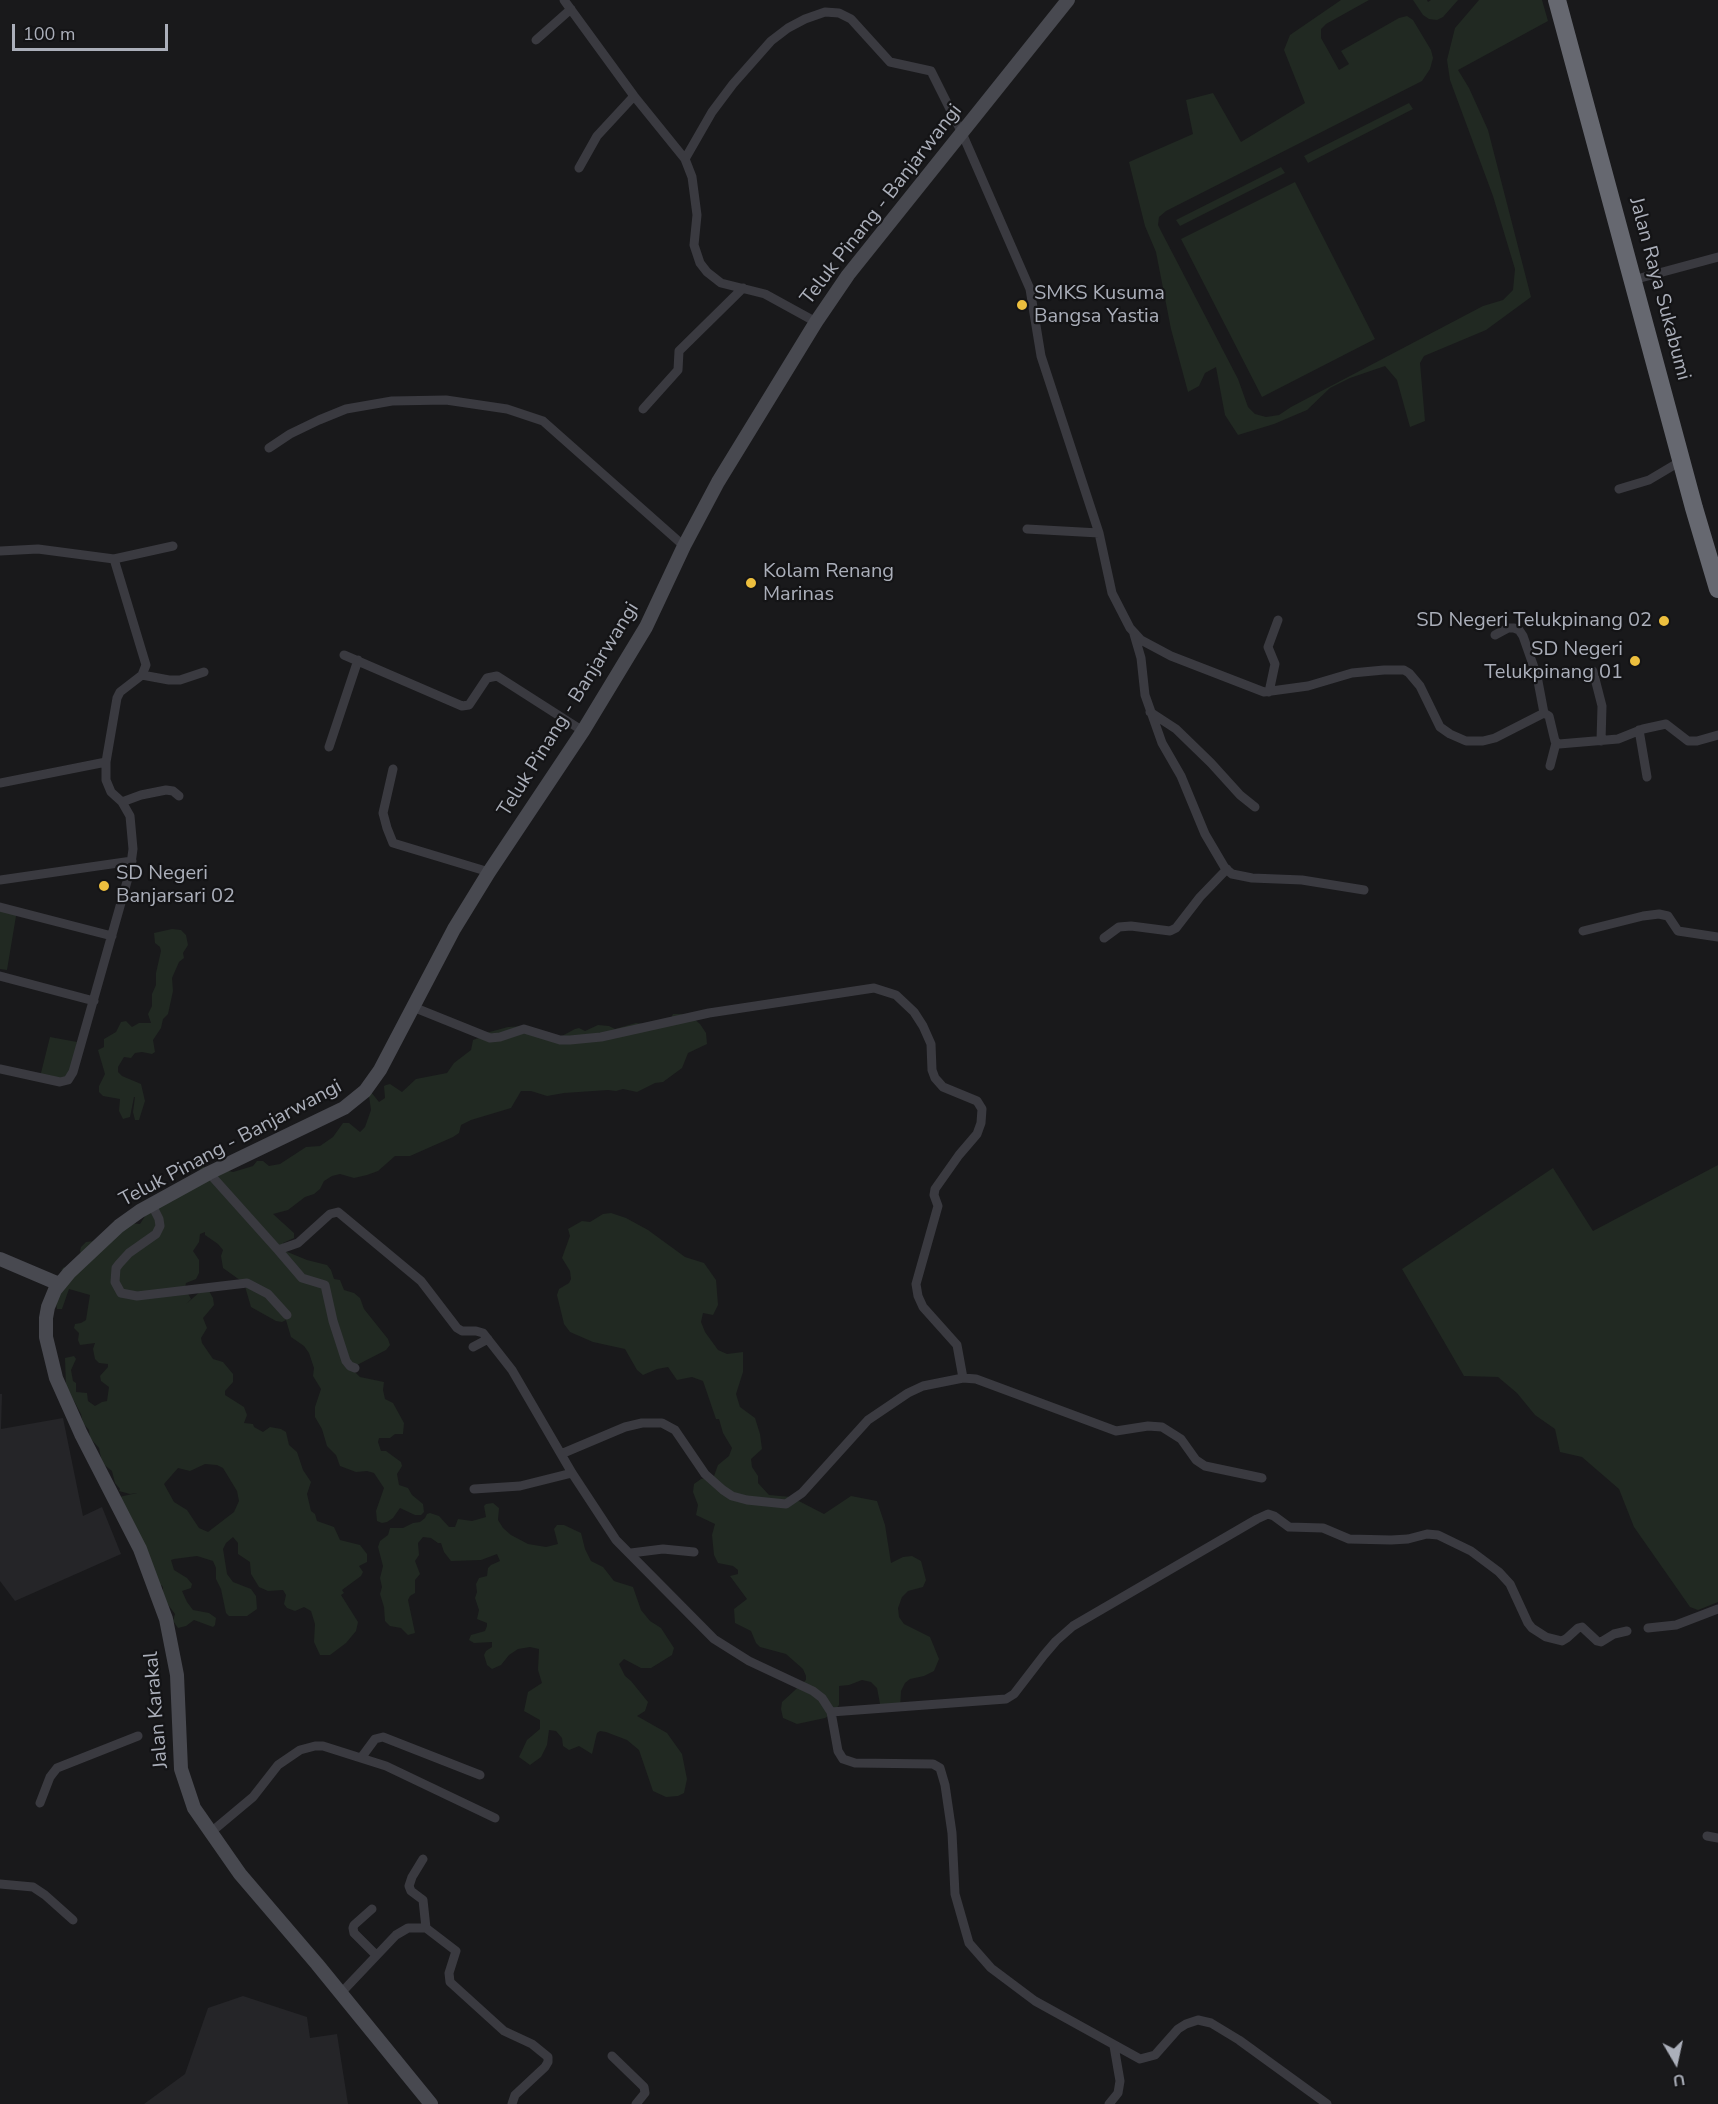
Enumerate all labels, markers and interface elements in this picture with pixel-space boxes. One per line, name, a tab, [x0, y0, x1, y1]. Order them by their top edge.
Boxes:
scale bar	[15, 12, 171, 50]
text: 100 m	[23, 22, 75, 46]
street label: Teluk Pinang - Banjarwangi	[796, 100, 968, 310]
street label: Jalan Raya Sukabumi	[1623, 195, 1695, 383]
place label: SMKS Kusuma Bangsa Yastia	[1034, 282, 1165, 329]
marker: SMKS Kusuma Bangsa Yastia	[1015, 298, 1029, 312]
place label: Kolam Renang Marinas	[763, 560, 894, 607]
marker: Kolam Renang Marinas	[744, 576, 758, 590]
street label: Teluk Pinang - Banjarwangi	[493, 598, 645, 822]
place label: SD Negeri Telukpinang 02	[1416, 609, 1652, 633]
marker: SD Negeri Telukpinang 02	[1657, 614, 1671, 628]
place label: SD Negeri Telukpinang 01	[1484, 638, 1623, 685]
marker: SD Negeri Telukpinang 01	[1628, 654, 1642, 668]
place label: SD Negeri Banjarsari 02	[116, 862, 235, 909]
marker: SD Negeri Banjarsari 02	[97, 879, 111, 893]
street label: Teluk Pinang - Banjarwangi	[116, 1075, 346, 1213]
street label: Jalan Karakal	[140, 1651, 174, 1769]
north arrow	[1646, 2032, 1706, 2092]
text: U	[1671, 2068, 1686, 2092]

